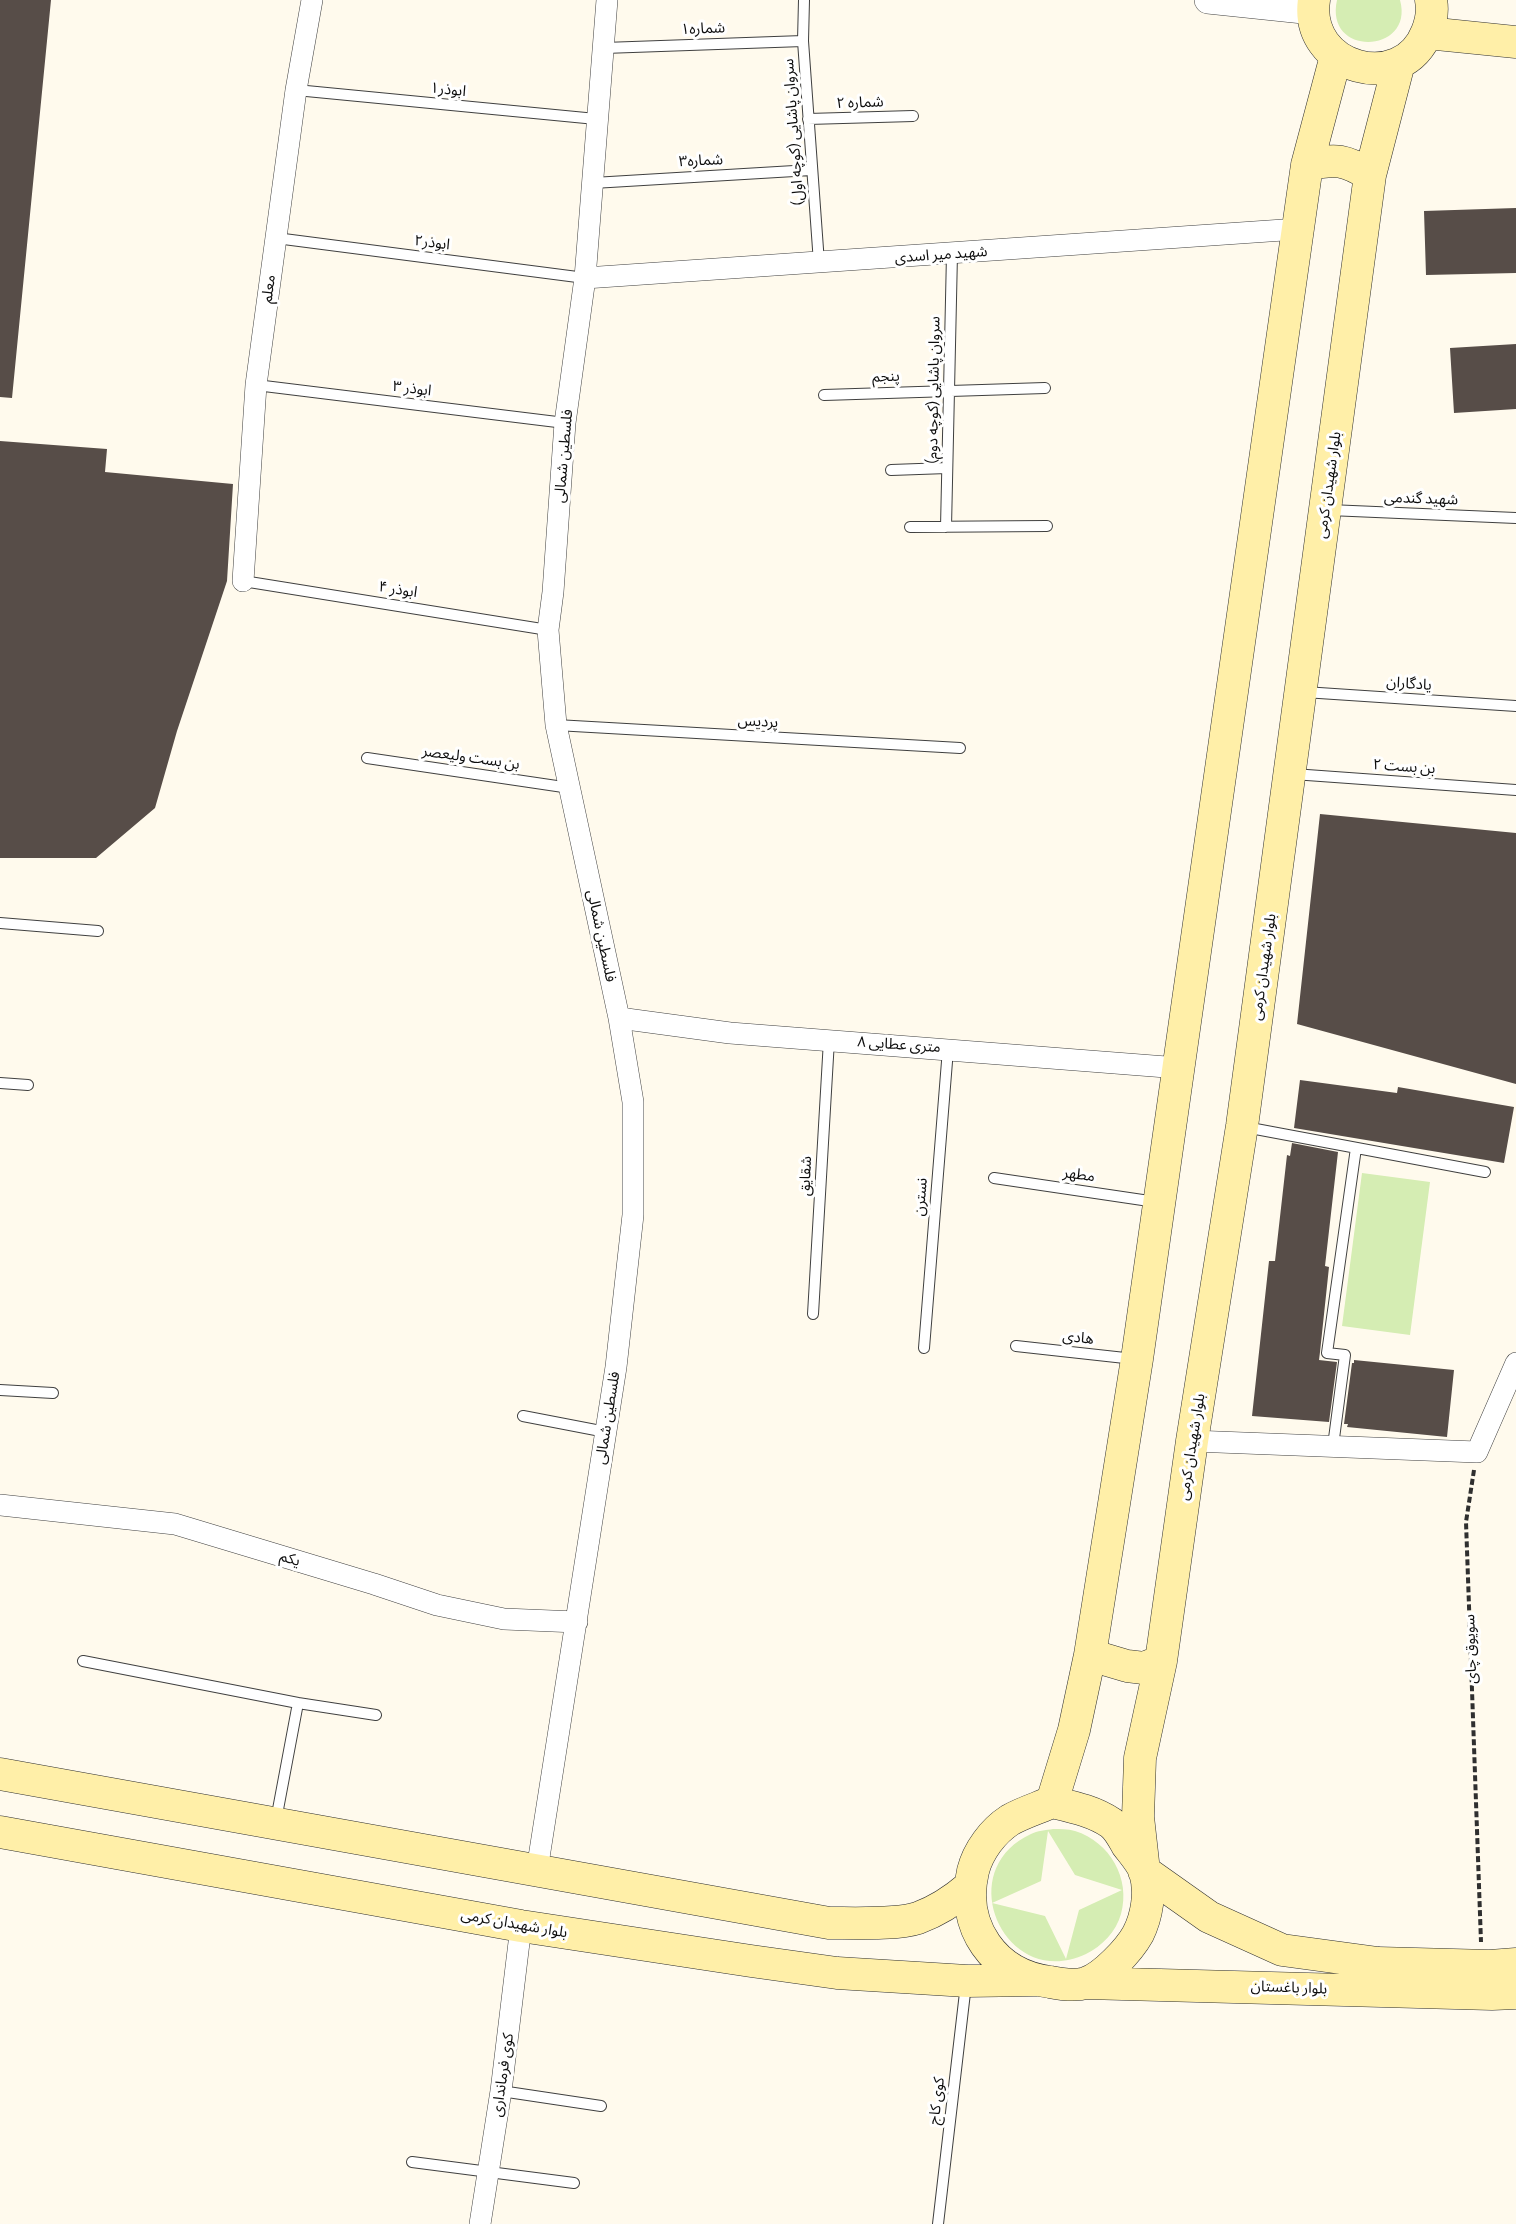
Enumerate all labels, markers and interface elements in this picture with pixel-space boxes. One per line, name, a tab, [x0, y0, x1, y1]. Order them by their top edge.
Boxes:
street label: شماره۱	[681, 19, 725, 39]
street label: سروان پاشایی (کوچه اول)	[780, 58, 808, 206]
street label: ابوذر۱	[429, 79, 467, 101]
street label: شماره ۲	[836, 93, 884, 113]
street label: شماره۳	[678, 151, 724, 171]
street label: ابوذر۲	[413, 232, 451, 254]
street label: شهید میر اسدی	[894, 243, 988, 267]
street label: معلم	[258, 274, 280, 304]
street label: سروان پاشایی (کوچه دوم)	[924, 316, 944, 464]
street label: پنجم	[872, 368, 900, 386]
street label: ابوذر ۳	[392, 378, 432, 400]
street label: فلسطین شمالی	[551, 408, 577, 504]
street label: بلوار شهیدان کرمی	[1313, 430, 1345, 540]
street label: شهید گندمی	[1384, 489, 1458, 509]
street label: ابوذر ۴	[377, 578, 419, 602]
street label: یادگاران	[1386, 673, 1432, 695]
street label: پردیس	[737, 712, 779, 732]
street label: بن بست ولیعصر	[421, 742, 521, 774]
street label: بن بست ۲	[1372, 756, 1436, 778]
street label: فلسطین شمالی	[582, 888, 620, 984]
street label: بلوار شهیدان کرمی	[1248, 912, 1280, 1022]
street label: ۸ متری عطایی	[857, 1033, 941, 1057]
street label: شقایق	[796, 1155, 816, 1197]
street label: مطهر	[1062, 1164, 1096, 1186]
street label: نسترن	[910, 1177, 932, 1217]
street label: هادی	[1061, 1327, 1095, 1349]
street label: فلسطین شمالی	[592, 1370, 624, 1466]
street label: بلوار شهیدان کرمی	[1175, 1392, 1209, 1502]
street label: یکم	[278, 1547, 302, 1571]
street label: سویوق چای	[1461, 1614, 1481, 1684]
street label: بلوار شهیدان کرمی	[459, 1906, 569, 1942]
street label: بلوار باغستان	[1250, 1978, 1328, 1998]
street label: کوی فرمانداری	[488, 2032, 518, 2118]
street label: کوی کاج	[925, 2076, 949, 2126]

